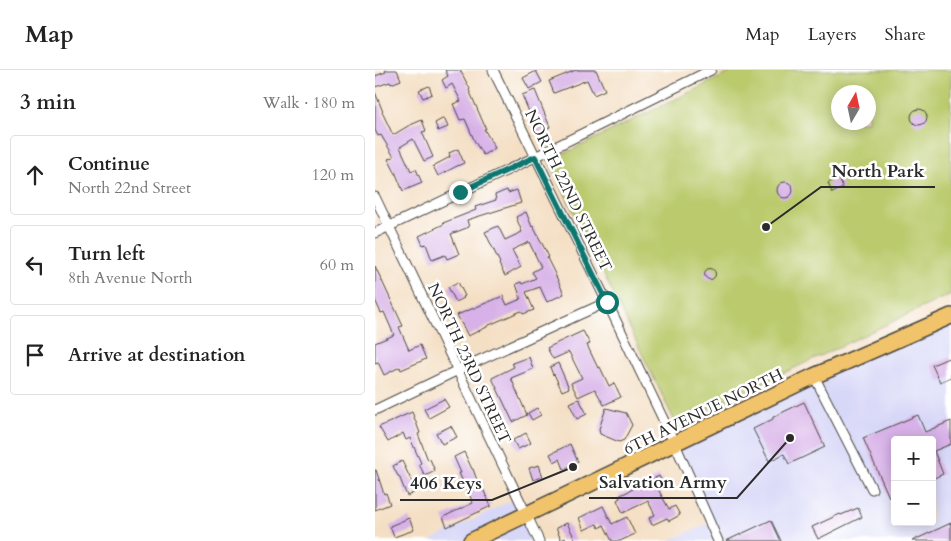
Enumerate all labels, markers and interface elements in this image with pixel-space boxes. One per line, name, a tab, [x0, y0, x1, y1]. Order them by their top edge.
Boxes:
text: Map	[25, 18, 74, 51]
text: Map	[745, 22, 780, 47]
text: Layers	[808, 22, 857, 47]
text: Share	[885, 22, 926, 47]
north arrow	[831, 85, 876, 130]
text: 3 min	[20, 88, 76, 117]
text: Walk · 180 m	[263, 92, 355, 114]
street label: NORTH 22ND STREET	[519, 106, 617, 275]
text: Continue	[68, 151, 150, 177]
callout: North Park	[821, 154, 935, 187]
text: North Park	[831, 159, 926, 184]
icon: ahead	[21, 161, 49, 189]
text: 120 m	[312, 164, 354, 186]
text: North 22nd Street	[68, 177, 191, 199]
route end	[449, 181, 472, 204]
text: Turn left	[68, 241, 145, 267]
icon: left	[21, 251, 49, 279]
text: 60 m	[320, 254, 354, 276]
text: 8th Avenue North	[68, 267, 192, 289]
street label: NORTH 23RD STREET	[422, 279, 516, 448]
route start	[596, 291, 619, 314]
icon: arrive	[21, 341, 49, 369]
text: Arrive at destination	[68, 342, 245, 368]
street label: 6TH AVENUE NORTH	[620, 364, 787, 460]
map controls	[891, 436, 936, 526]
button: +	[891, 436, 936, 481]
callout: Salvation Army	[589, 465, 737, 498]
callout: 406 Keys	[400, 467, 492, 500]
text: Salvation Army	[599, 470, 728, 495]
text: 406 Keys	[410, 471, 482, 496]
button: −	[891, 481, 936, 526]

